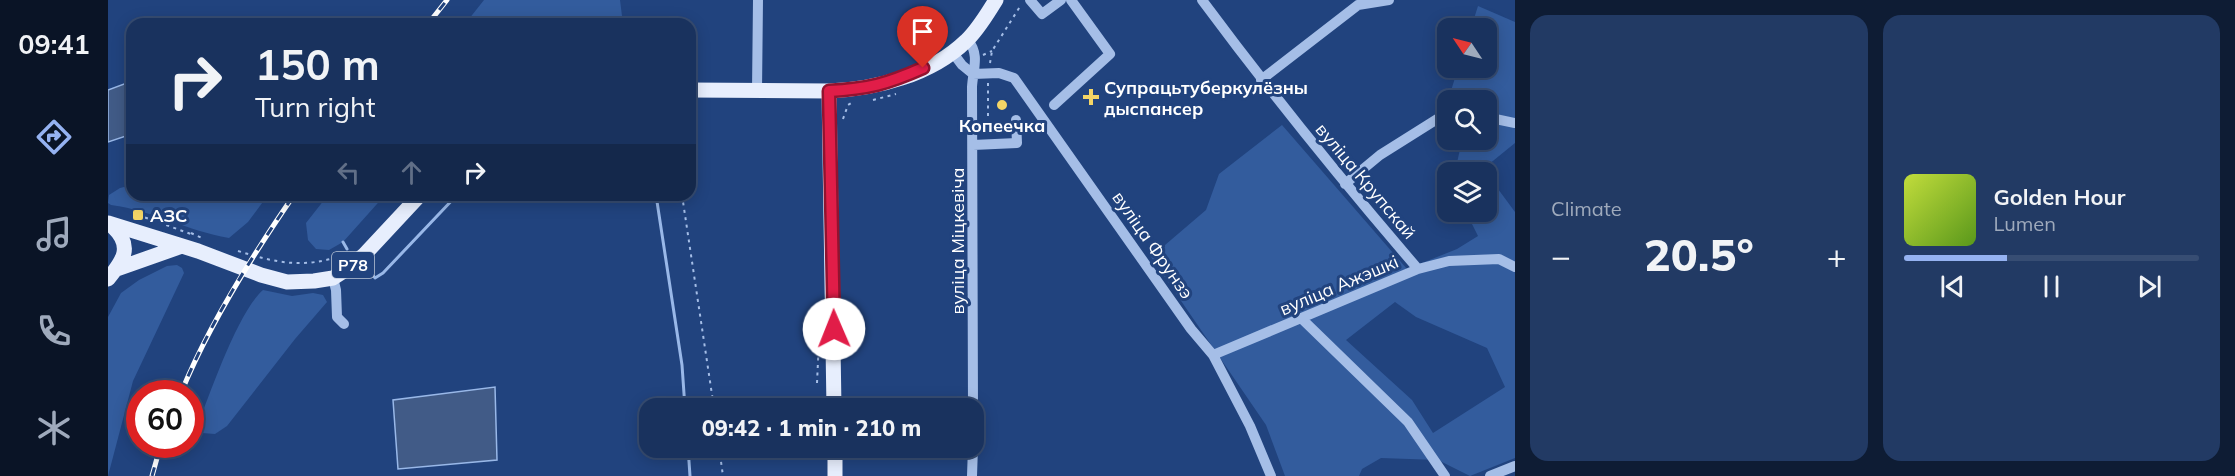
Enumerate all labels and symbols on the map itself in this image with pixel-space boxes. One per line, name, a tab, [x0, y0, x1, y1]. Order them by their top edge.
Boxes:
pin	[897, 6, 948, 68]
north arrow	[1437, 18, 1497, 78]
place label: Супрацьтуберкулёзны дыспансер	[1104, 76, 1308, 120]
marker: Супрацьтуберкулёзны дыспансер	[1082, 88, 1100, 106]
marker: Копеечка	[995, 98, 1009, 112]
place label: Копеечка	[959, 114, 1045, 137]
street label: вуліца Крупскай	[1311, 118, 1421, 244]
street label: вуліца Міцкевіча	[946, 167, 969, 315]
street label: вуліца Фрунзэ	[1107, 187, 1199, 303]
place label: АЗС	[150, 204, 187, 227]
marker: АЗС	[131, 208, 145, 222]
street label: вуліца Ажэшкі	[1276, 250, 1402, 320]
road number: Р78	[332, 252, 374, 278]
position arrow	[802, 297, 866, 361]
speed limit sign: 60	[126, 380, 204, 458]

